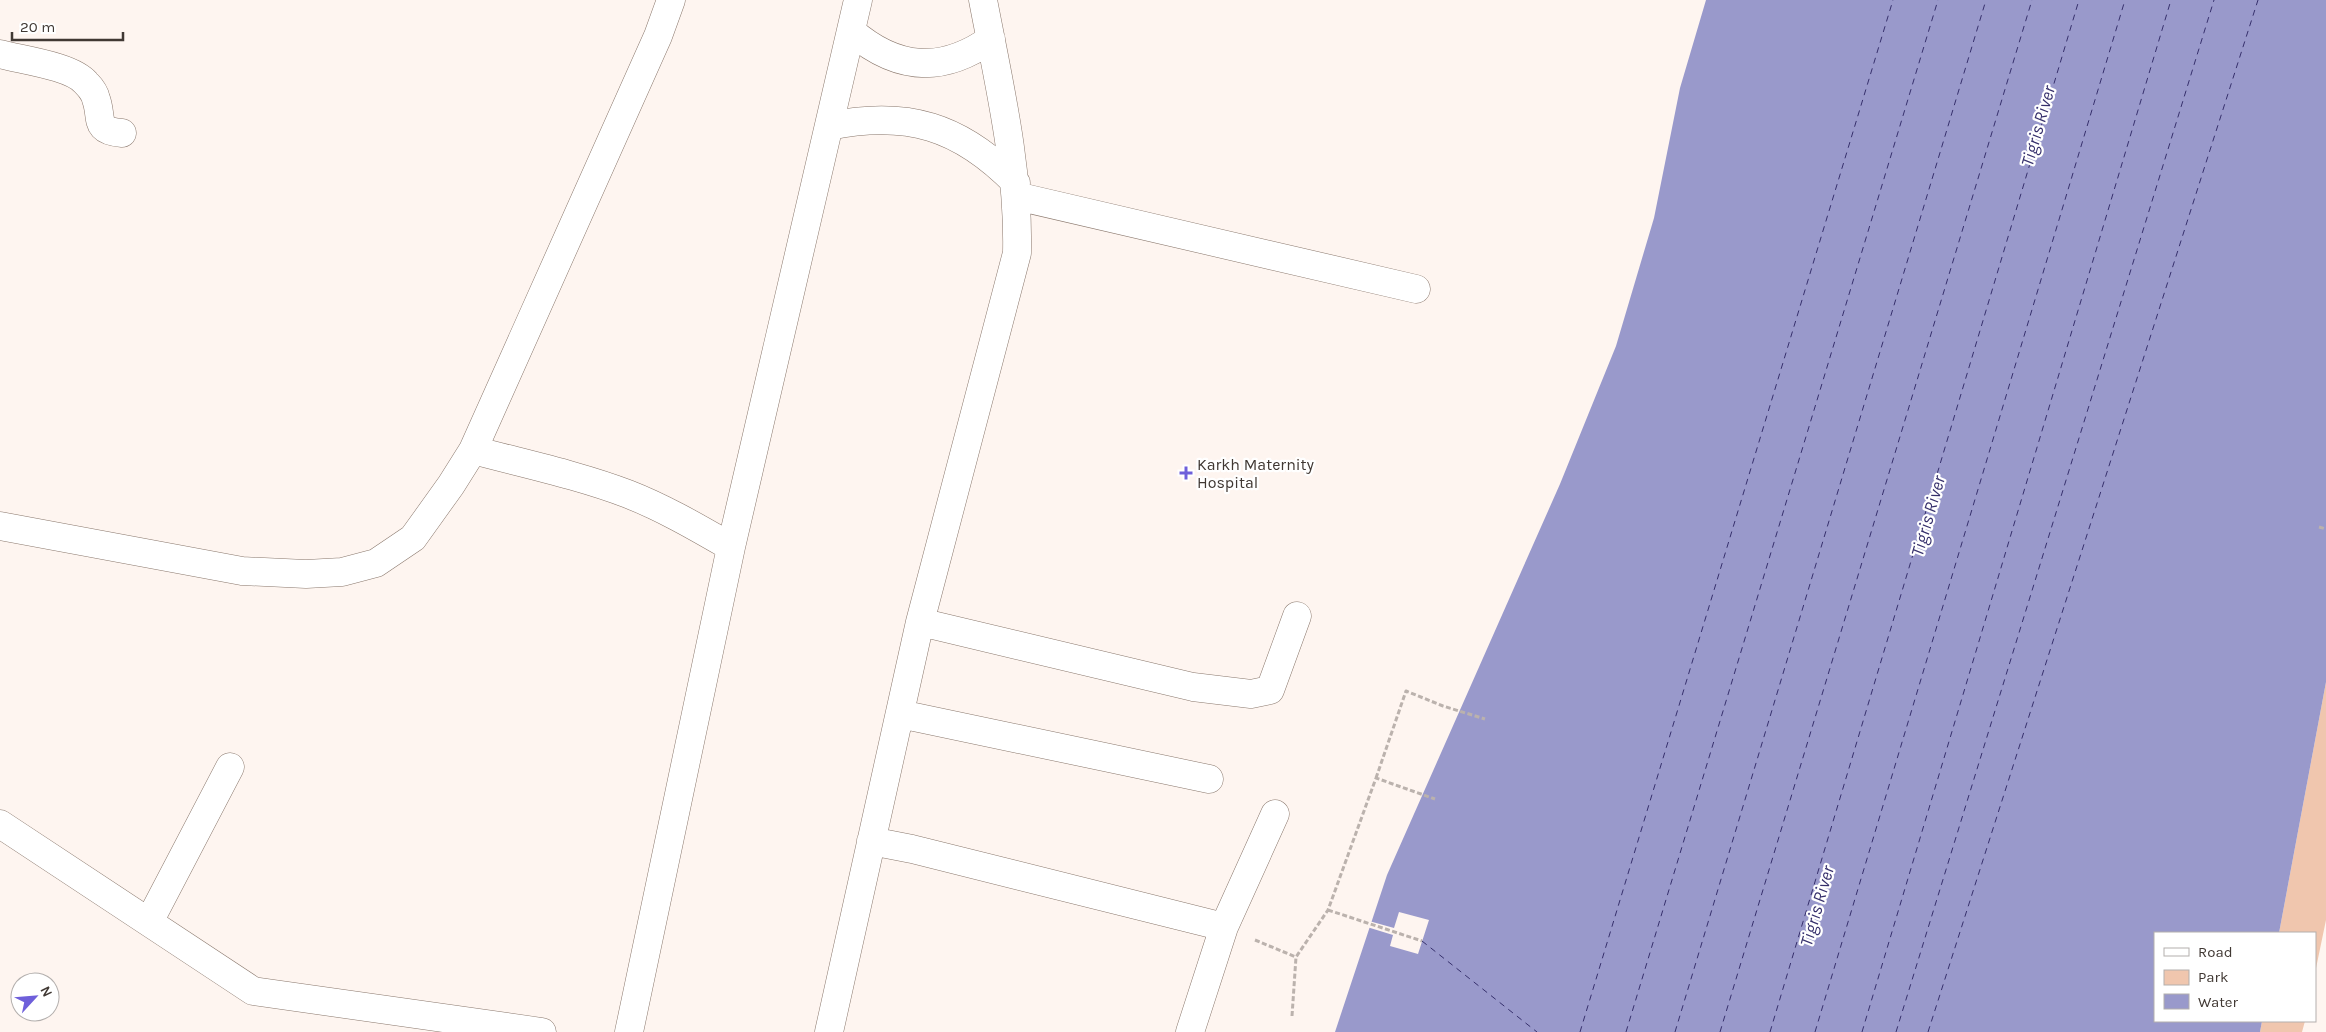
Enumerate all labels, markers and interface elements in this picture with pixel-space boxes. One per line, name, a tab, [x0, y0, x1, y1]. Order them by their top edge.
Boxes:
scale bar	[12, 10, 124, 42]
text: 20 m	[20, 18, 55, 36]
water label: Tigris River	[2016, 82, 2060, 169]
place label: Karkh Maternity Hospital	[1197, 455, 1315, 492]
marker: Karkh Maternity Hospital	[1179, 466, 1193, 480]
water label: Tigris River	[1906, 472, 1950, 559]
water label: Tigris River	[1795, 862, 1839, 949]
legend	[2154, 932, 2316, 1022]
text: Road	[2198, 943, 2233, 961]
text: Park	[2198, 968, 2228, 986]
north arrow	[10, 972, 60, 1022]
text: N	[36, 983, 56, 1000]
text: Water	[2198, 993, 2239, 1011]

